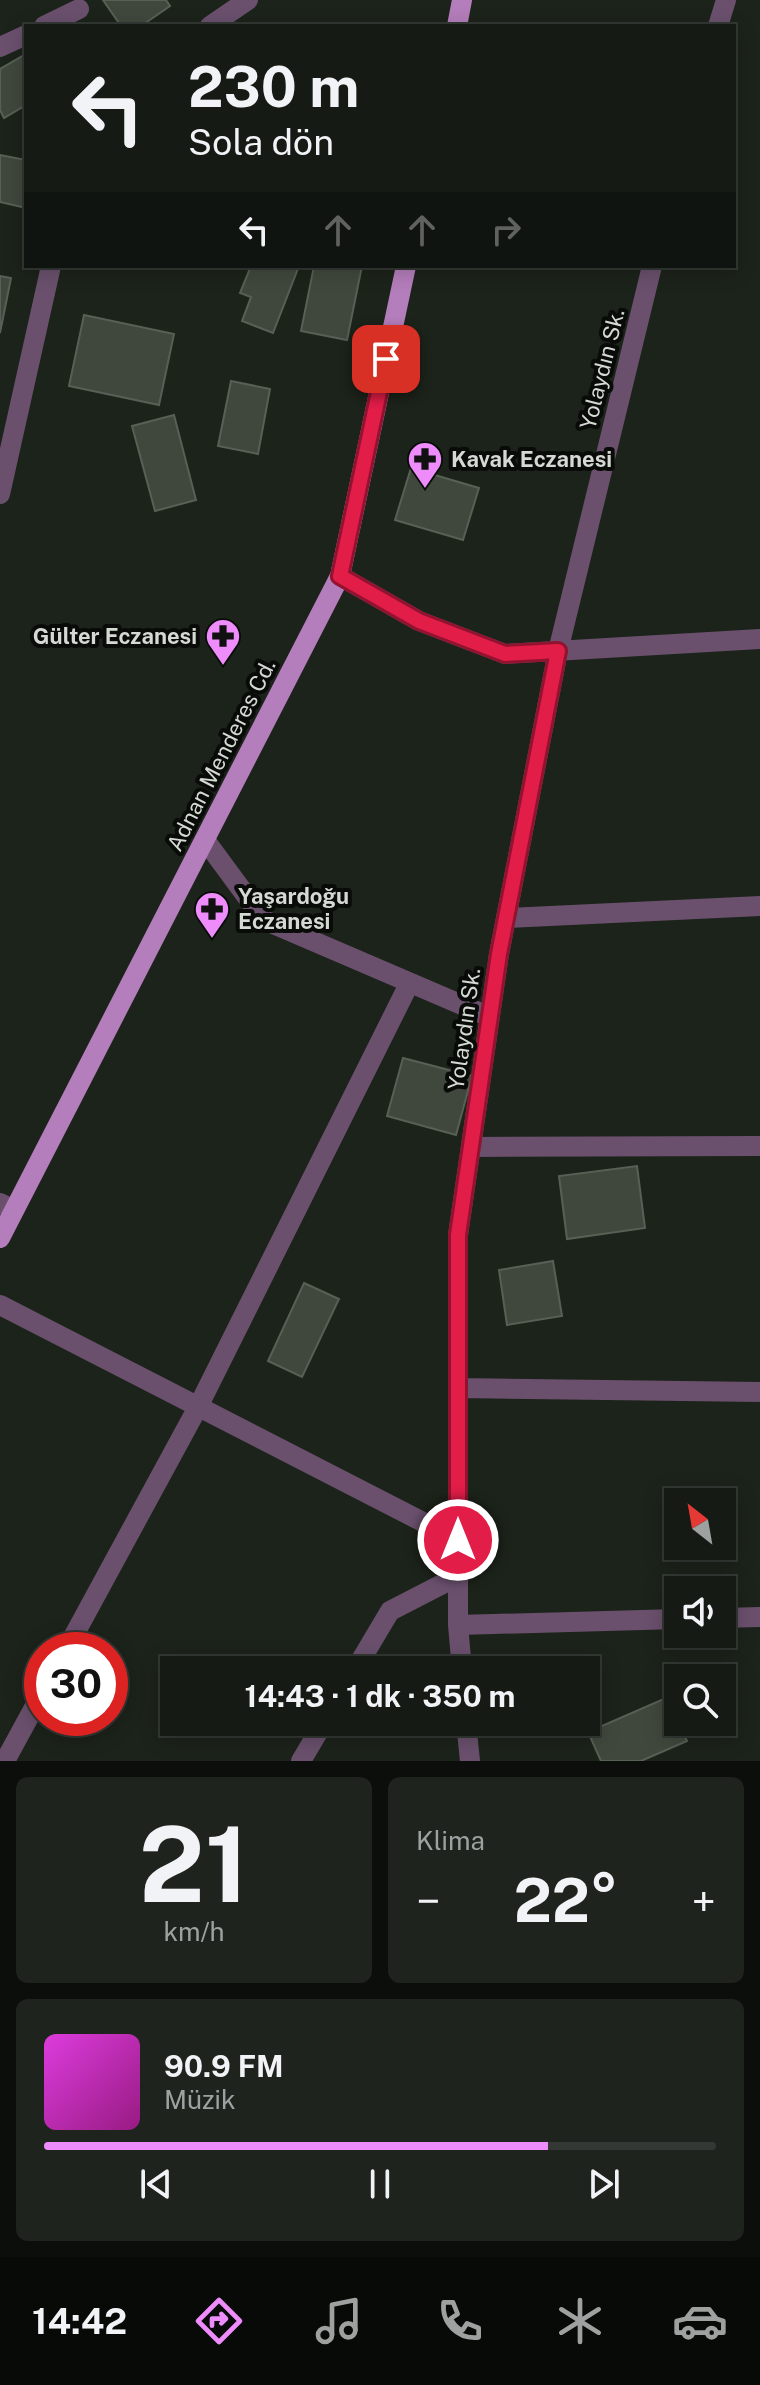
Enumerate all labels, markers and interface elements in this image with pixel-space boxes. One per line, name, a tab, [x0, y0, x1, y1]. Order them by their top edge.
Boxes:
text: 230 m	[188, 54, 360, 120]
icon: left	[56, 56, 160, 160]
text: Sola dön	[188, 121, 334, 163]
icon: left	[232, 208, 276, 252]
icon: ahead	[316, 208, 360, 252]
icon: ahead	[400, 208, 444, 252]
icon: right	[484, 208, 528, 252]
street label: Yolaydın Sk.	[574, 306, 630, 432]
pin	[352, 325, 420, 393]
icon: arrive	[364, 337, 408, 381]
pharmacy icon: Kavak Eczanesi	[406, 440, 444, 490]
place label: Kavak Eczanesi	[451, 446, 612, 472]
pharmacy icon: Gülter Eczanesi	[204, 617, 242, 667]
place label: Gülter Eczanesi	[33, 623, 197, 649]
street label: Adnan Menderes Cd.	[161, 655, 281, 855]
place label: Yaşardoğu Eczanesi	[238, 883, 349, 934]
pharmacy icon: Yaşardoğu Eczanesi	[193, 890, 231, 940]
street label: Yolaydın Sk.	[443, 966, 485, 1092]
north arrow	[664, 1488, 736, 1560]
map controls	[664, 1488, 736, 1736]
position arrow	[416, 1498, 500, 1582]
button: sound	[664, 1576, 736, 1648]
speed limit sign: 30	[24, 1632, 128, 1736]
button: search	[664, 1664, 736, 1736]
text: 14:43 · 1 dk · 350 m	[245, 1678, 515, 1714]
text: 21	[139, 1803, 249, 1925]
text: Klima	[416, 1825, 485, 1856]
text: 22°	[514, 1865, 618, 1936]
text: −	[416, 1875, 440, 1927]
text: +	[692, 1875, 716, 1927]
text: km/h	[163, 1916, 225, 1947]
text: 90.9 FM	[164, 2048, 284, 2084]
text: Müzik	[164, 2084, 236, 2115]
icon: previous	[134, 2162, 178, 2206]
icon: pause	[358, 2162, 402, 2206]
icon: next	[582, 2162, 626, 2206]
icon: directions	[191, 2293, 247, 2349]
icon: music	[311, 2293, 367, 2349]
icon: phone	[432, 2293, 488, 2349]
icon: climate	[552, 2293, 608, 2349]
icon: car	[672, 2293, 728, 2349]
text: 14:42	[32, 2300, 127, 2342]

